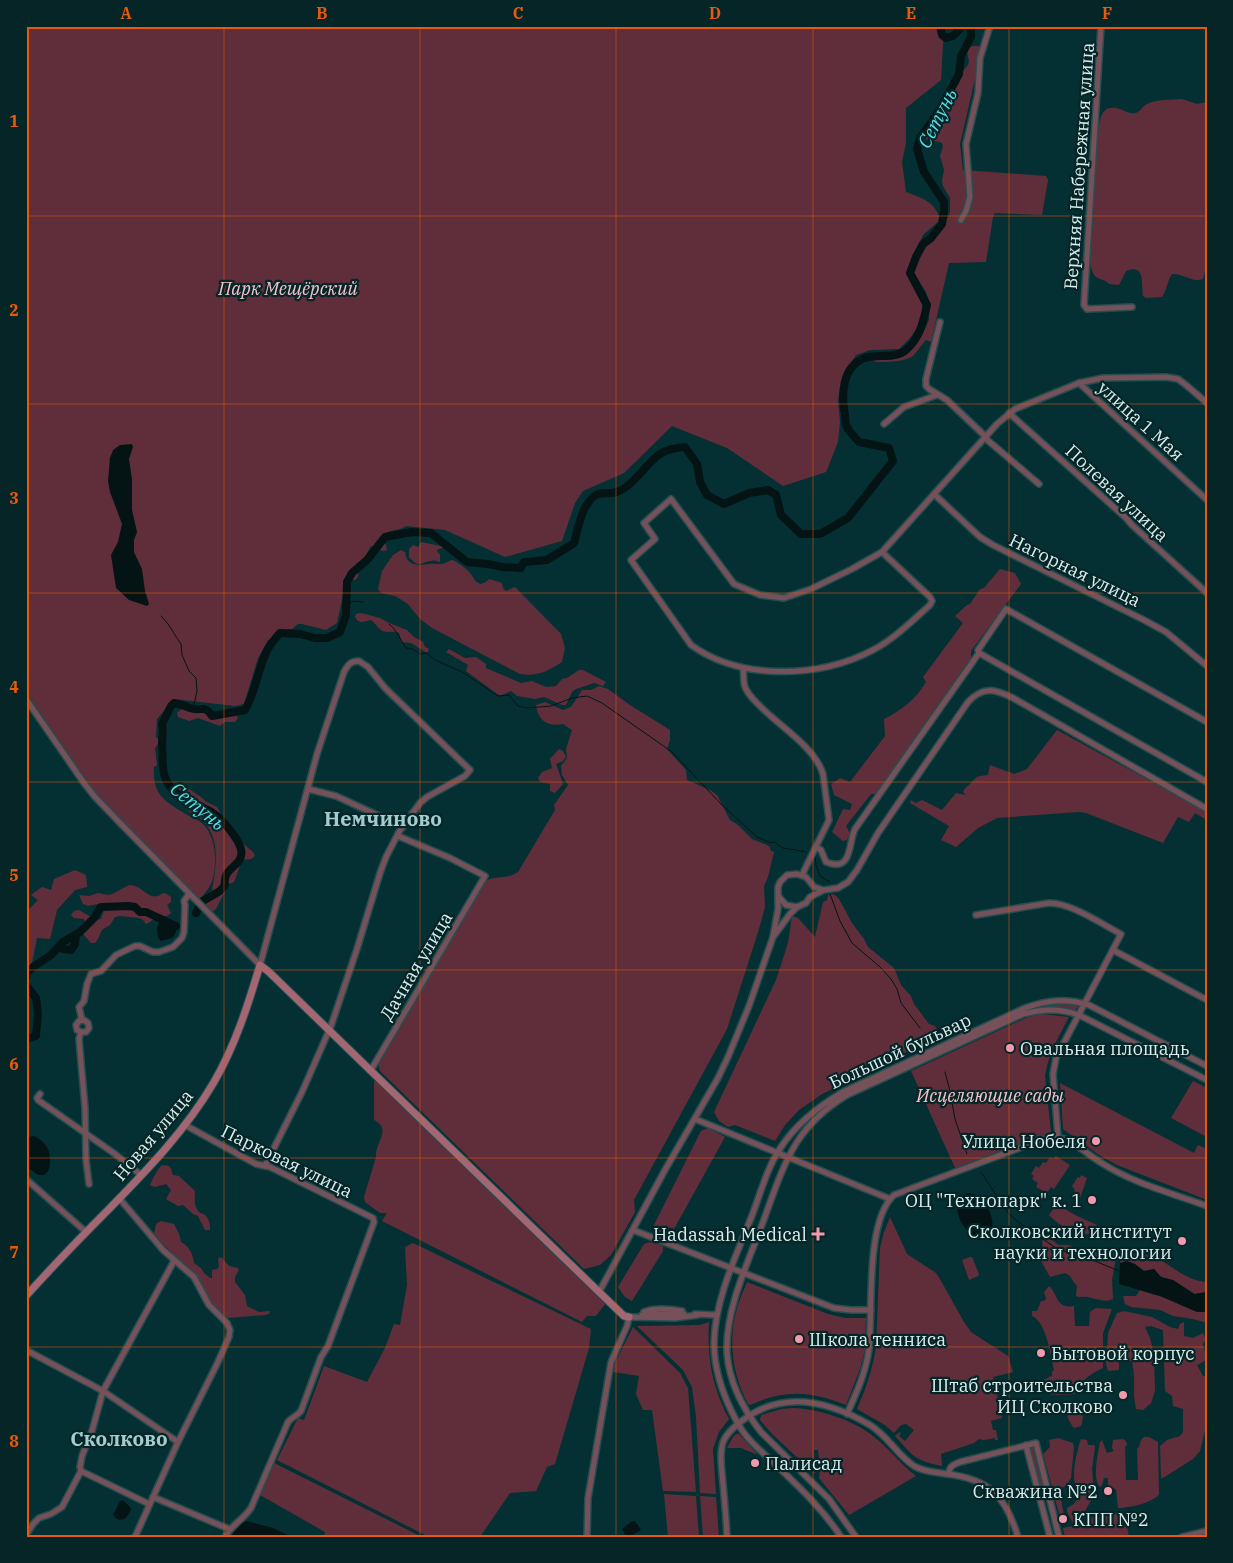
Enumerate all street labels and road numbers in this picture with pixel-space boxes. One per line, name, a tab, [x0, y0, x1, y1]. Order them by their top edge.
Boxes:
street label: Верхняя Набережная улица	[1059, 41, 1099, 290]
street label: улица 1 Мая	[1093, 376, 1189, 466]
street label: Полевая улица	[1061, 439, 1173, 547]
street label: Нагорная улица	[1005, 528, 1145, 612]
street label: Дачная улица	[375, 907, 457, 1024]
street label: Большой бульвар	[825, 1008, 975, 1094]
street label: Новая улица	[108, 1085, 198, 1185]
street label: Парковая улица	[218, 1119, 357, 1203]

